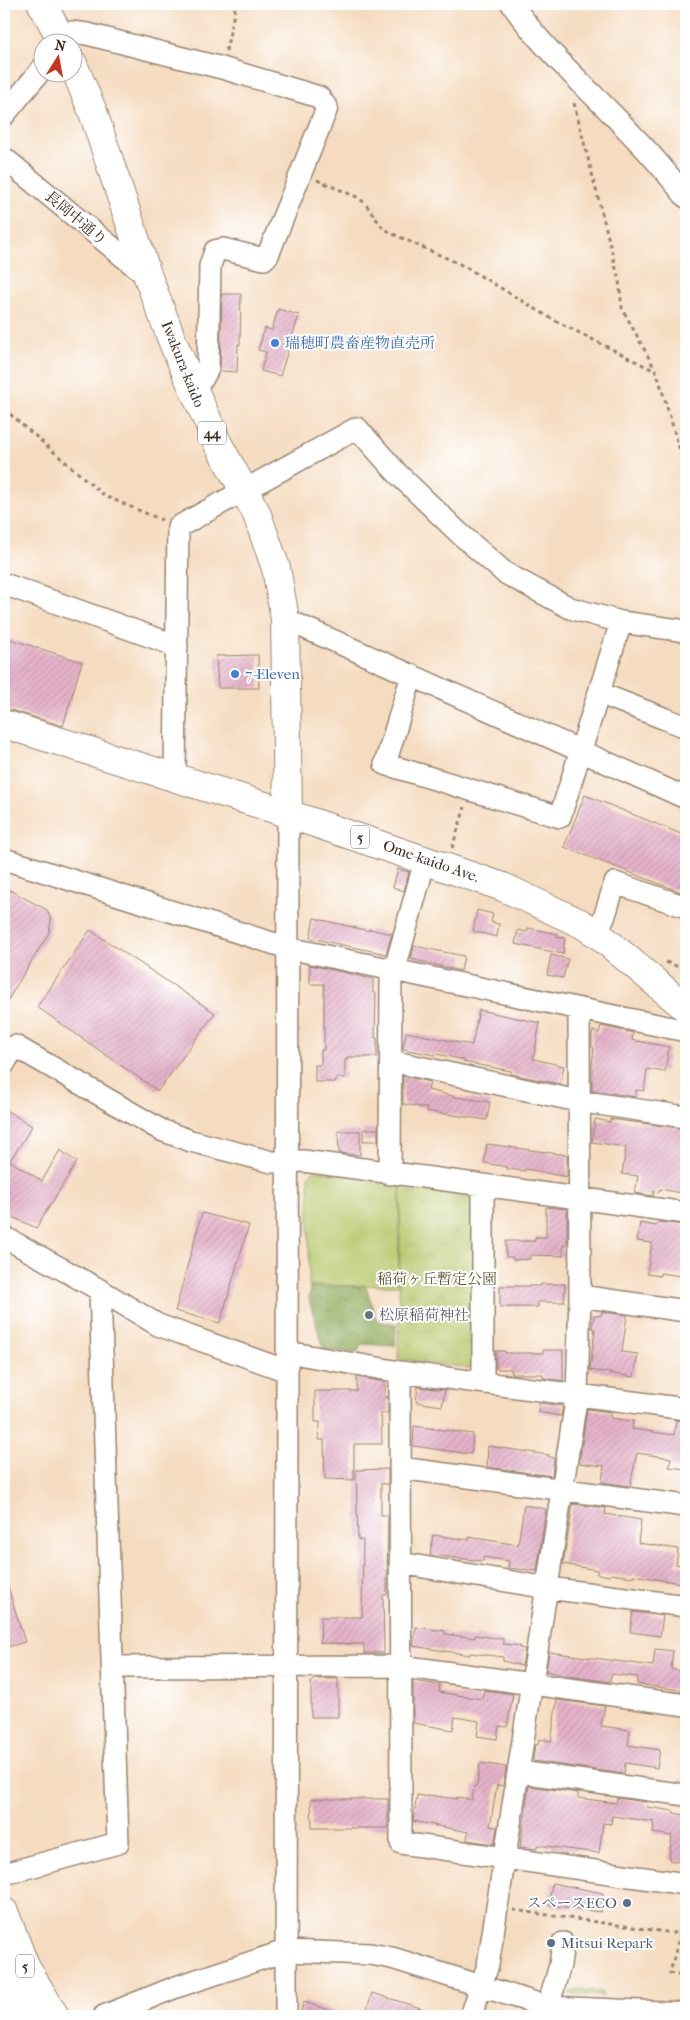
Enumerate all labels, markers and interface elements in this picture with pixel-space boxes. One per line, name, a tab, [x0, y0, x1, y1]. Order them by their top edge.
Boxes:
north arrow	[32, 32, 82, 82]
text: N	[54, 36, 68, 55]
street label: 長岡中通り	[41, 187, 111, 249]
street label: Iwakura-kaido	[157, 318, 209, 410]
place label: 瑞穂町農畜産物直売所	[285, 334, 435, 352]
marker: 瑞穂町農畜産物直売所	[269, 337, 281, 349]
road number: 44	[198, 422, 226, 444]
place label: 7-Eleven	[245, 665, 300, 683]
marker: 7-Eleven	[229, 668, 241, 680]
road number: 5	[351, 826, 369, 849]
street label: Ome-kaido Ave.	[381, 836, 482, 886]
park label: 稲荷ヶ丘暫定公園	[377, 1270, 497, 1288]
place label: 松原稲荷神社	[379, 1306, 469, 1324]
marker: 松原稲荷神社	[363, 1309, 375, 1321]
place label: スペースECO	[527, 1894, 617, 1912]
marker: スペースECO	[621, 1897, 633, 1909]
place label: Mitsui Repark	[561, 1934, 654, 1952]
marker: Mitsui Repark	[545, 1937, 557, 1949]
road number: 5	[16, 1954, 34, 1978]

